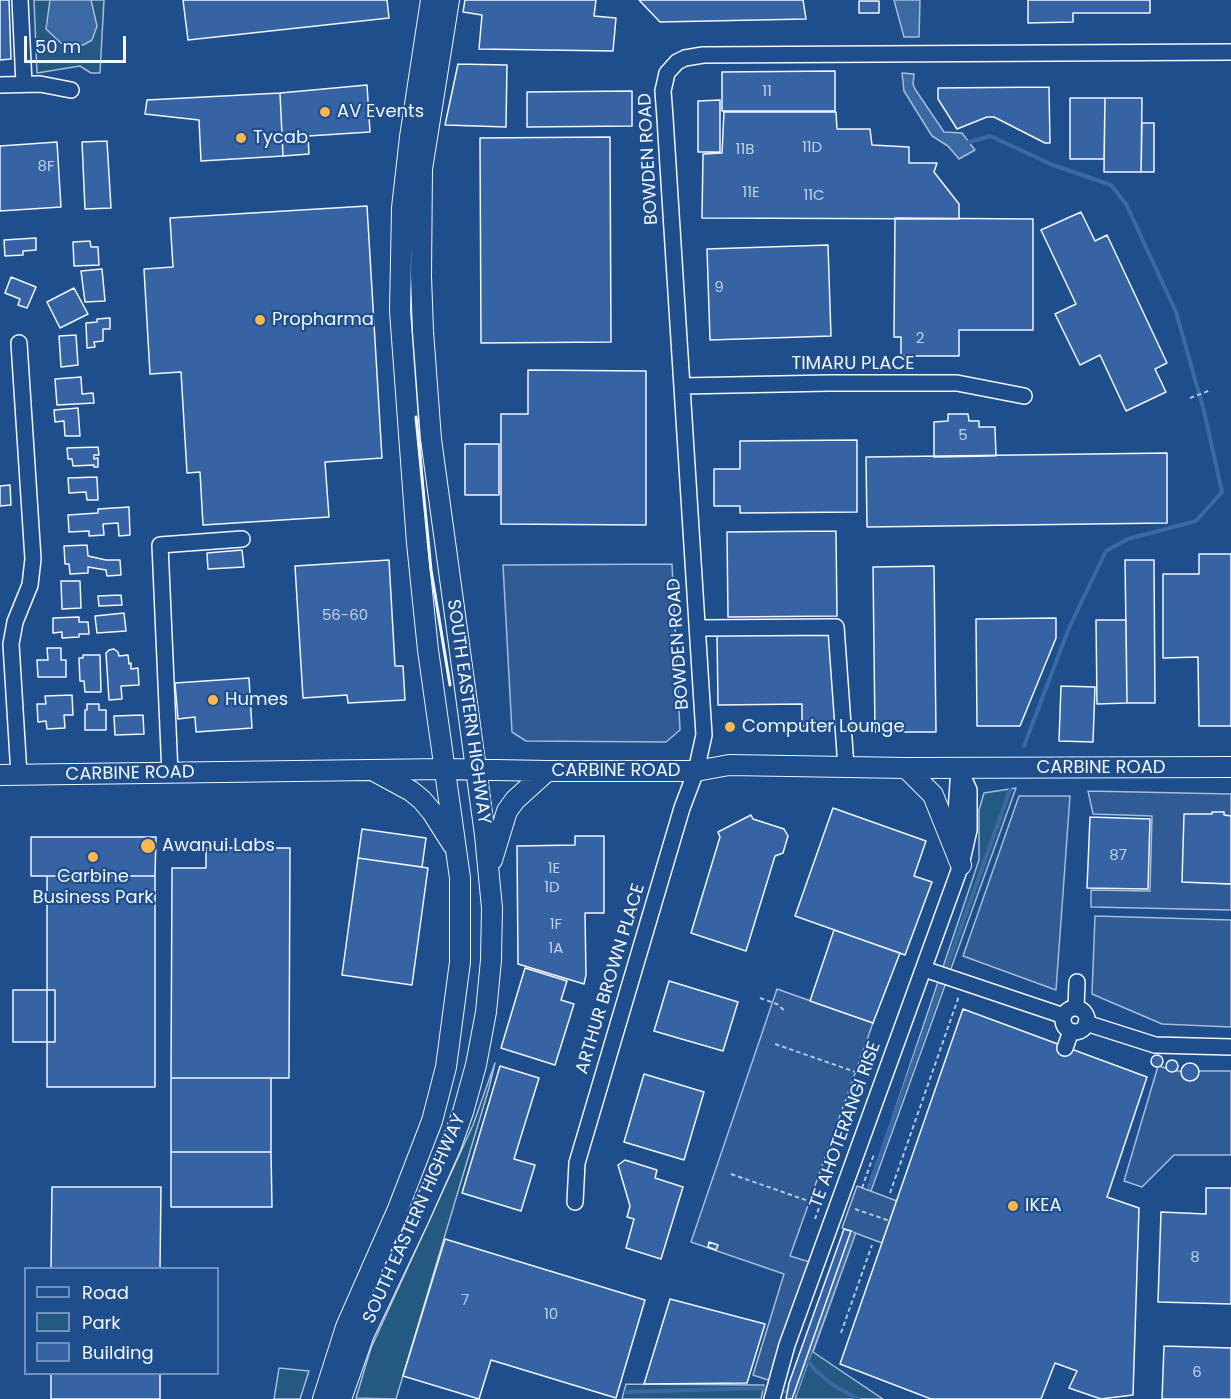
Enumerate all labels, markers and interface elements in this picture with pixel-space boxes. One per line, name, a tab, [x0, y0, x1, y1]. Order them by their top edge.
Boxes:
scale bar	[27, 24, 129, 62]
text: 50 m	[35, 34, 81, 59]
house number: 11	[762, 83, 772, 101]
street label: BOWDEN ROAD	[635, 92, 663, 226]
place label: AV Events	[337, 101, 424, 123]
marker: AV Events	[318, 105, 332, 119]
place label: Tycab	[253, 127, 308, 149]
marker: Tycab	[234, 131, 248, 145]
house number: 11D	[802, 139, 822, 157]
house number: 11B	[736, 141, 754, 159]
house number: 8F	[37, 158, 55, 176]
house number: 11E	[742, 184, 760, 202]
house number: 11C	[803, 187, 825, 205]
house number: 9	[714, 279, 724, 297]
place label: Propharma	[272, 309, 374, 331]
marker: Propharma	[253, 313, 267, 327]
house number: 2	[916, 330, 924, 348]
street label: TIMARU PLACE	[791, 353, 915, 375]
house number: 5	[958, 427, 968, 445]
street label: BOWDEN ROAD	[664, 577, 694, 711]
street label: SOUTH EASTERN HIGHWAY	[442, 598, 494, 826]
house number: 56-60	[322, 607, 368, 625]
place label: Humes	[225, 689, 288, 711]
marker: Humes	[206, 693, 220, 707]
place label: Computer Lounge	[742, 716, 905, 738]
marker: Computer Lounge	[723, 720, 737, 734]
street label: CARBINE ROAD	[1036, 757, 1166, 779]
street label: CARBINE ROAD	[551, 760, 681, 782]
street label: CARBINE ROAD	[65, 762, 195, 786]
place label: Awanui Labs	[162, 835, 275, 857]
marker: Awanui Labs	[139, 837, 157, 855]
house number: 87	[1109, 847, 1127, 865]
marker: Carbine Business Park	[86, 850, 100, 864]
house number: 1E	[548, 860, 560, 878]
place label: Carbine Business Park	[32, 866, 154, 908]
house number: 1D	[544, 879, 560, 897]
street label: ARTHUR BROWN PLACE	[572, 881, 650, 1077]
house number: 1F	[550, 916, 562, 934]
house number: 1A	[549, 940, 563, 958]
street label: TE AHOTERANGI RISE	[806, 1039, 886, 1211]
street label: SOUTH EASTERN HIGHWAY	[359, 1111, 471, 1327]
place label: IKEA	[1025, 1195, 1062, 1217]
marker: IKEA	[1006, 1199, 1020, 1213]
house number: 8	[1190, 1249, 1200, 1267]
legend	[24, 1267, 219, 1375]
text: Road	[82, 1280, 129, 1305]
house number: 7	[461, 1292, 469, 1310]
house number: 10	[544, 1306, 558, 1324]
text: Park	[82, 1310, 121, 1335]
text: Building	[82, 1340, 154, 1365]
house number: 6	[1192, 1364, 1202, 1382]

